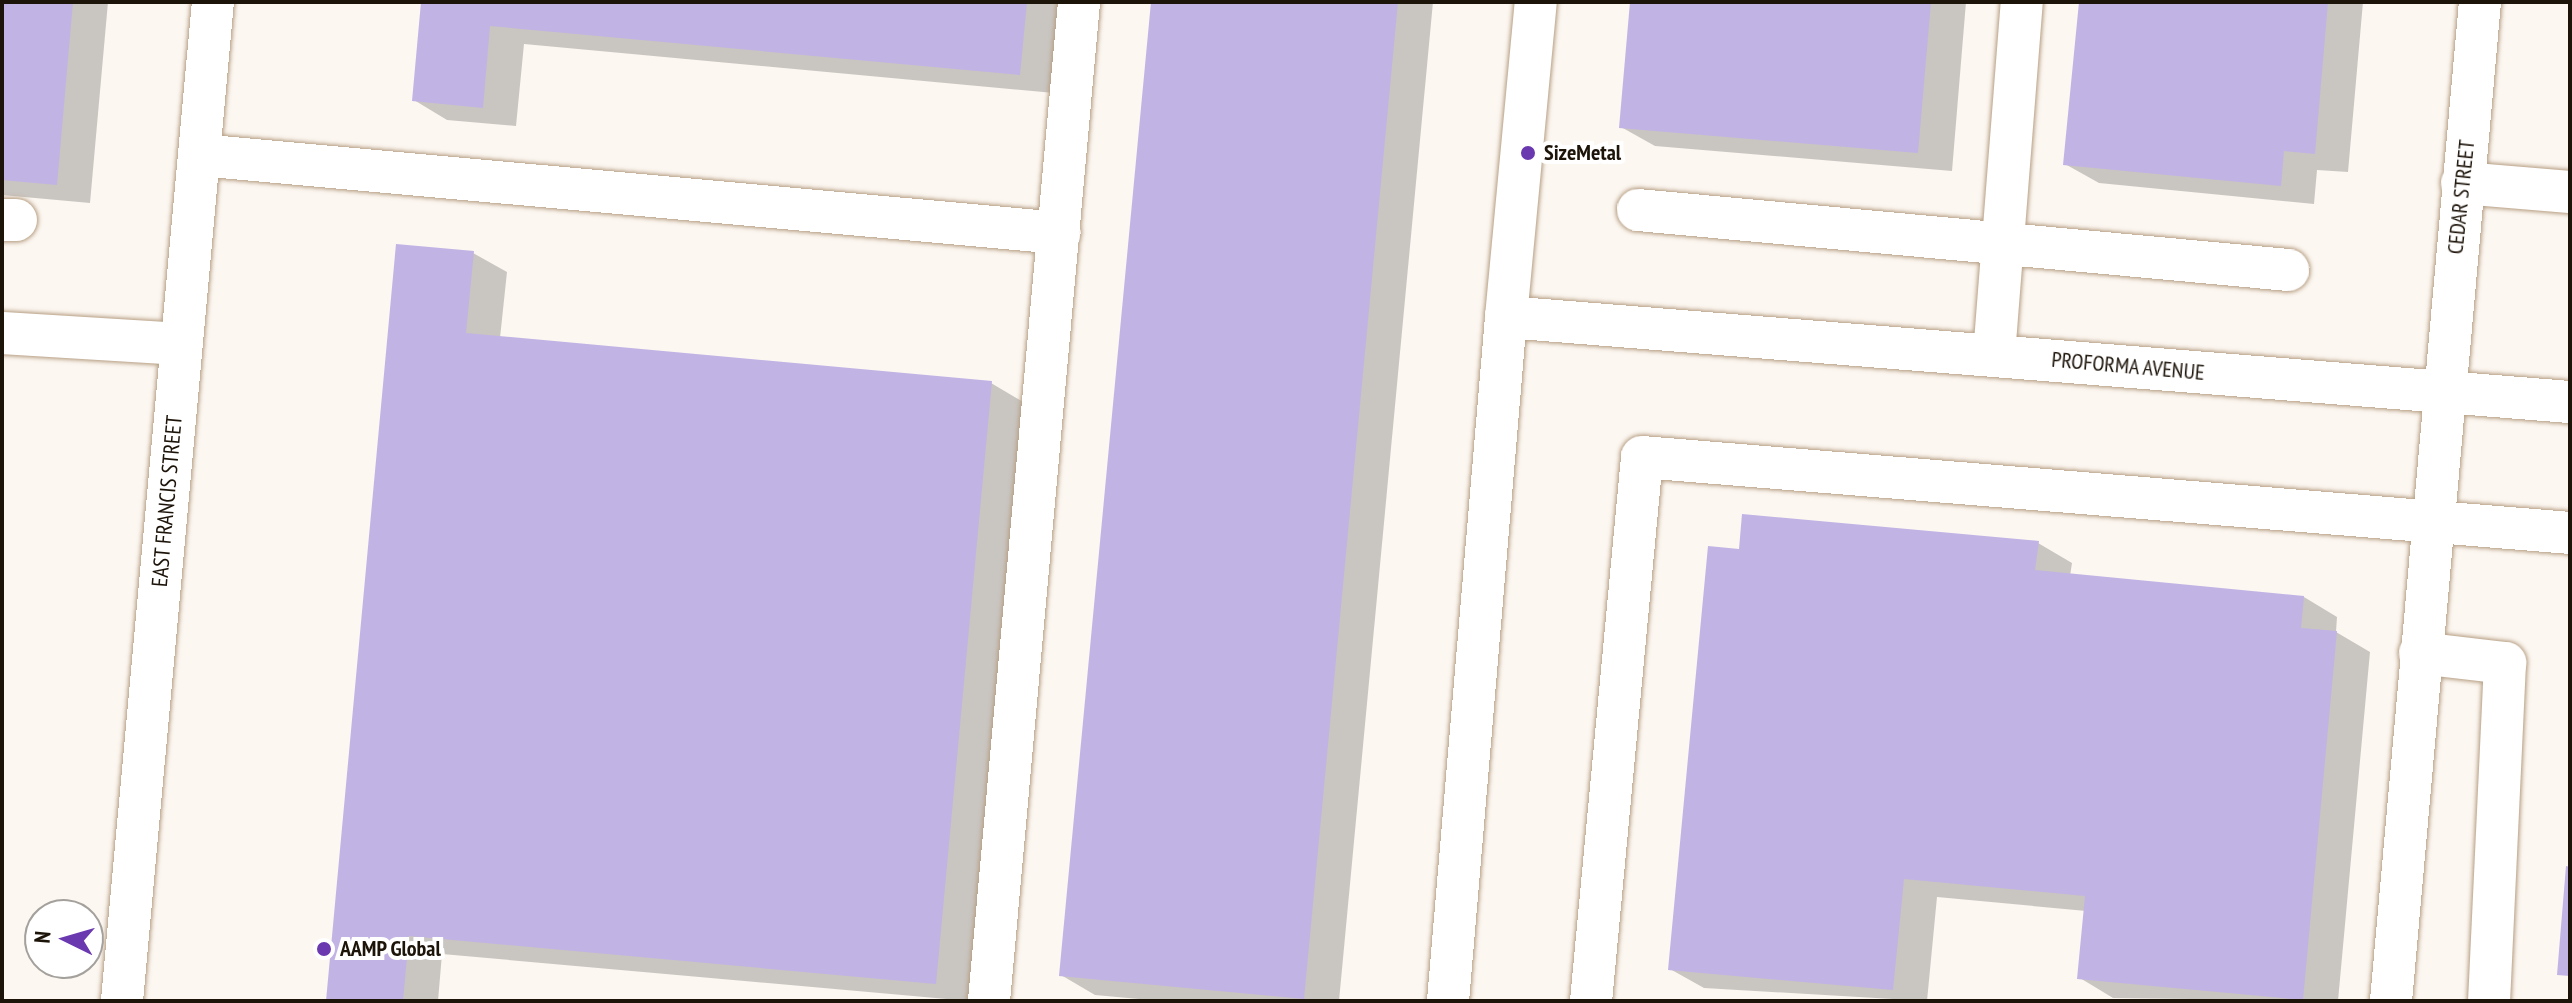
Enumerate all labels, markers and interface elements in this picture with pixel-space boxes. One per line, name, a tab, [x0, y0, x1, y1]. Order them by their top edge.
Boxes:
street label: CEDAR STREET	[2442, 139, 2480, 255]
place label: SizeMetal	[1544, 140, 1621, 166]
marker: SizeMetal	[1519, 144, 1537, 162]
street label: PROFORMA AVENUE	[2050, 346, 2206, 386]
street label: EAST FRANCIS STREET	[146, 414, 188, 588]
north arrow	[24, 899, 104, 979]
text: N	[28, 930, 57, 944]
place label: AAMP Global	[340, 936, 442, 962]
marker: AAMP Global	[315, 940, 333, 958]

